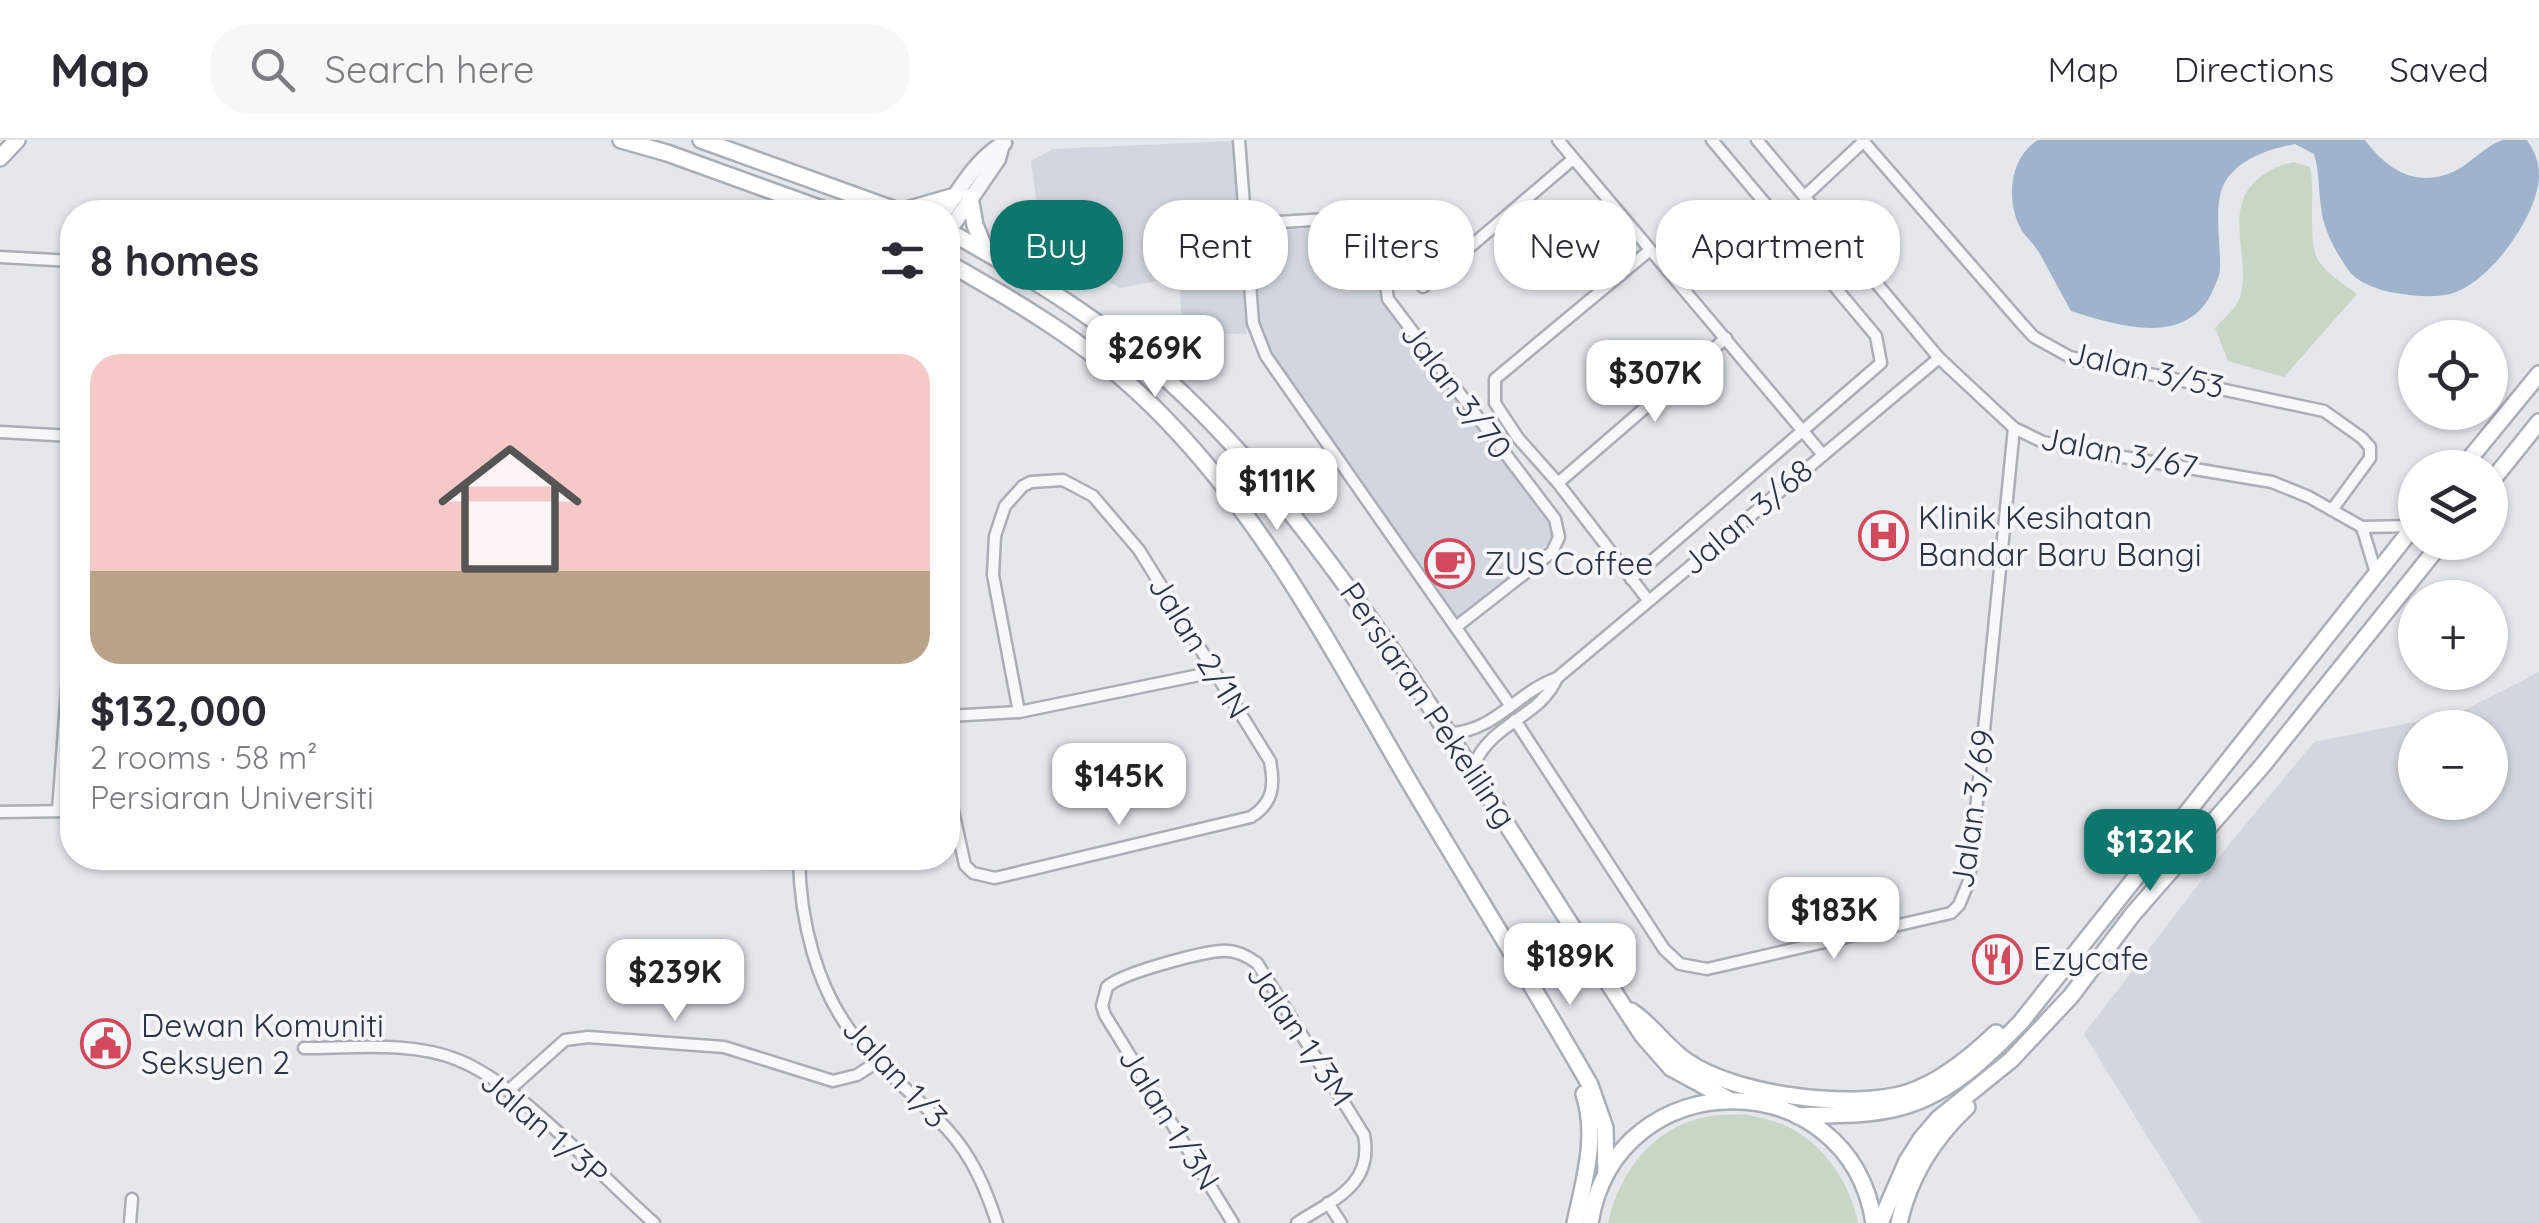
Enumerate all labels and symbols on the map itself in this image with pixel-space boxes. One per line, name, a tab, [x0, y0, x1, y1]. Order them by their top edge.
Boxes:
street label: Jalan 3/70	[1392, 314, 1521, 467]
pin: $269K	[1085, 315, 1225, 400]
street label: Jalan 3/53	[2064, 332, 2228, 406]
pin: $307K	[1585, 340, 1725, 425]
street label: Jalan 3/67	[2037, 417, 2201, 487]
pin: $111K	[1207, 448, 1347, 533]
street label: Jalan 3/68	[1672, 450, 1820, 583]
place label: Klinik Kesihatan Bandar Baru Bangi	[1918, 497, 2202, 574]
hospital icon: Klinik Kesihatan Bandar Baru Bangi	[1857, 510, 1909, 562]
cafe icon: ZUS Coffee	[1423, 538, 1475, 590]
place label: ZUS Coffee	[1484, 543, 1653, 583]
street label: Jalan 2/1N	[1140, 567, 1260, 725]
street label: Persiaran Pekeliling	[1332, 574, 1526, 835]
street label: Jalan 3/69	[1941, 727, 2003, 891]
pin: $145K	[1049, 743, 1189, 828]
pin: $132K	[2080, 809, 2220, 894]
pin: $183K	[1764, 877, 1904, 962]
pin: $189K	[1500, 923, 1640, 1008]
restaurant icon: Ezycafe	[1972, 933, 2024, 985]
place label: Ezycafe	[2033, 938, 2149, 978]
pin: $239K	[605, 939, 745, 1024]
street label: Jalan 1/3M	[1239, 955, 1363, 1113]
place label: Dewan Komuniti Seksyen 2	[141, 1005, 384, 1082]
street label: Jalan 1/3	[834, 1009, 957, 1136]
public building icon: Dewan Komuniti Seksyen 2	[80, 1018, 132, 1070]
street label: Jalan 1/3N	[1110, 1040, 1229, 1197]
street label: Jalan 1/3P	[473, 1061, 617, 1194]

